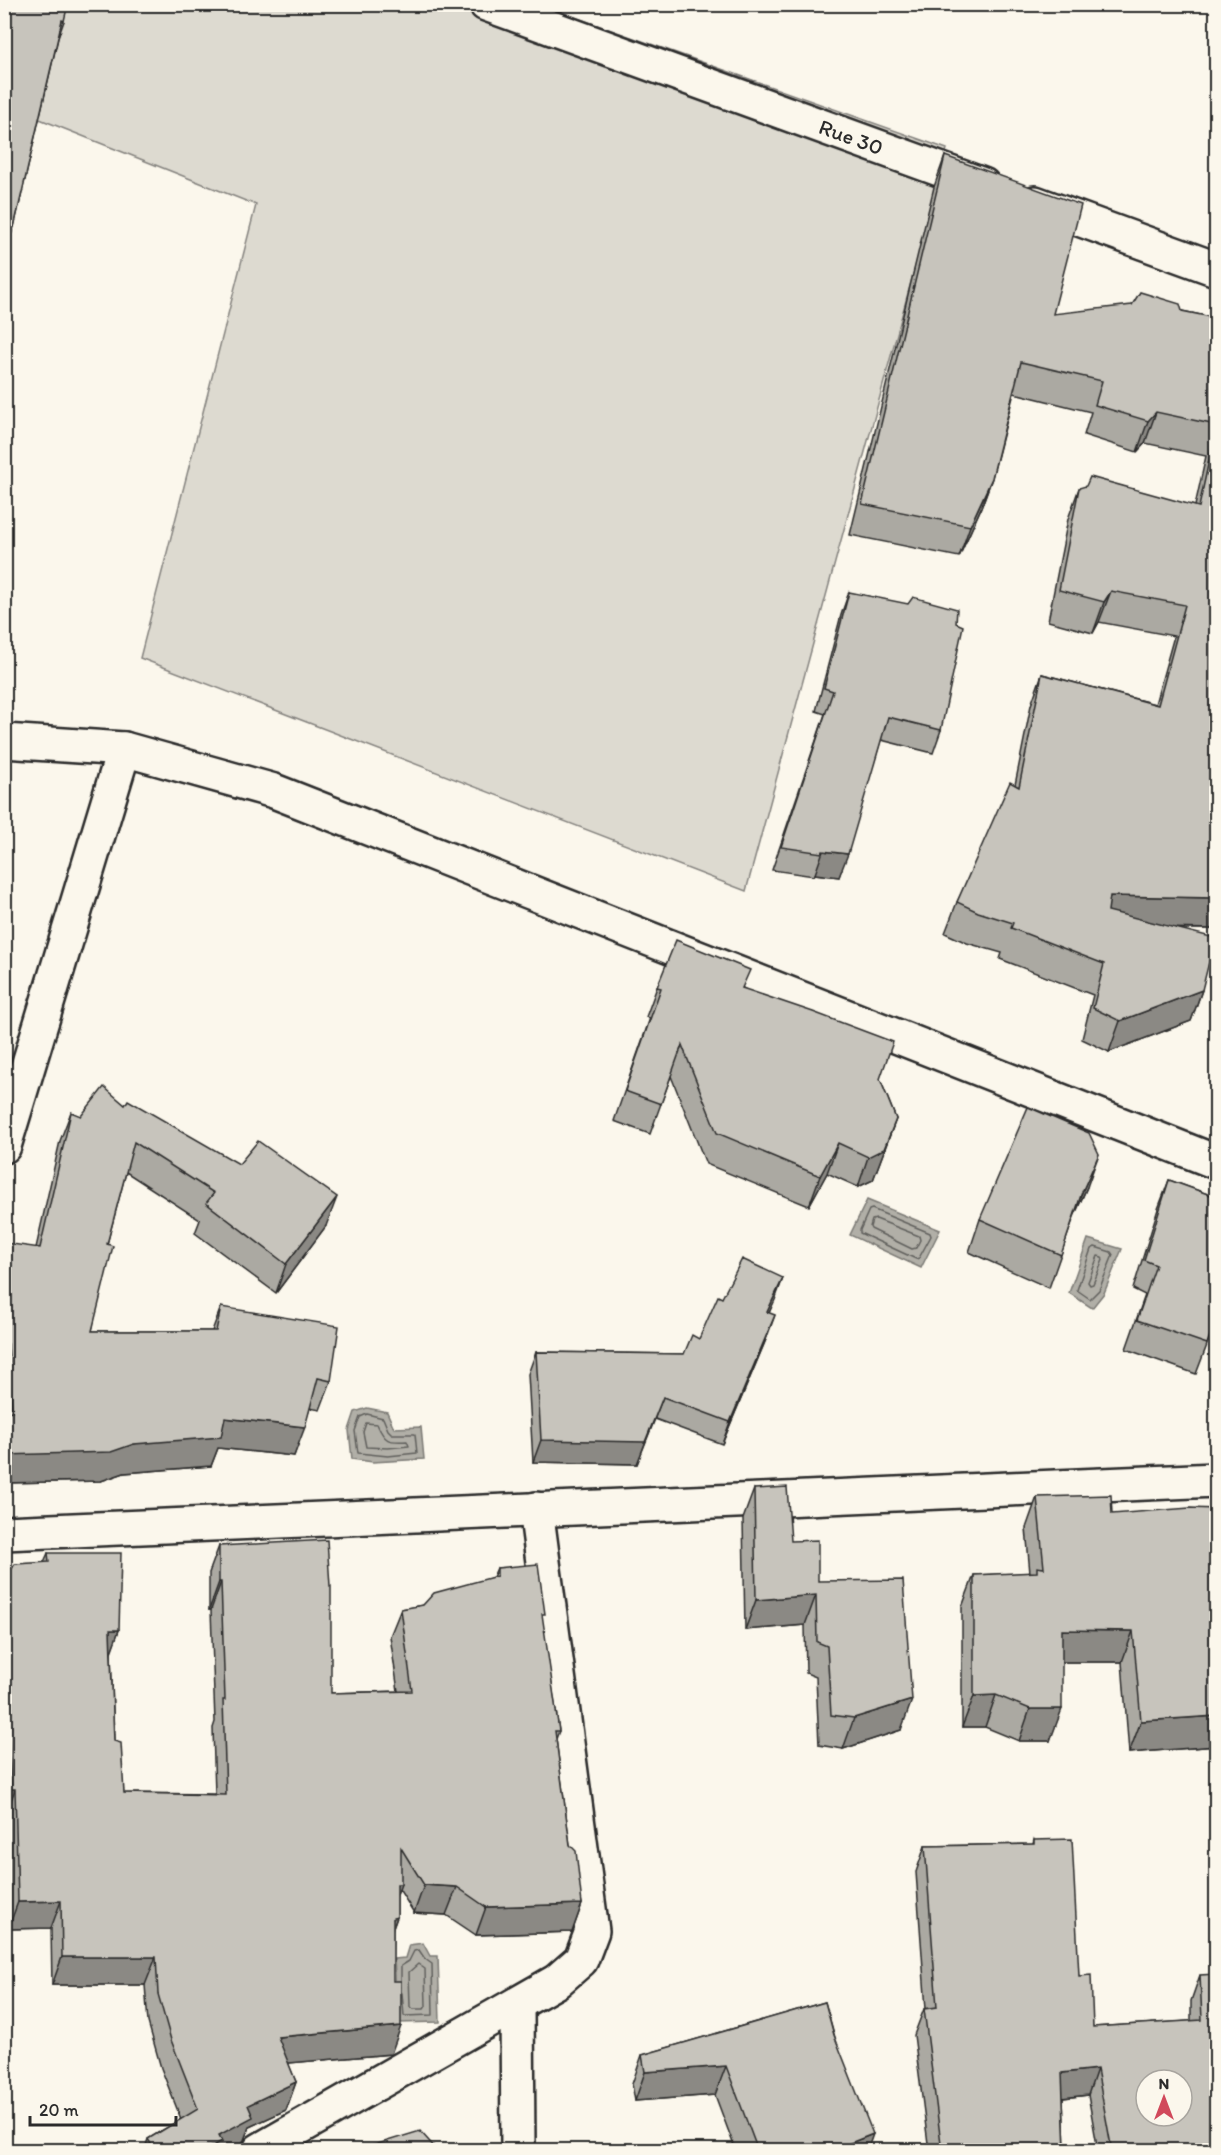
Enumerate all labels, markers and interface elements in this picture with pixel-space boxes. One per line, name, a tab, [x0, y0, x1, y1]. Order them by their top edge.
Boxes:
street label: Rue 30	[815, 113, 887, 161]
north arrow	[1134, 2068, 1194, 2128]
text: N	[1159, 2074, 1169, 2093]
scale bar	[30, 2089, 176, 2127]
text: 20 m	[39, 2099, 79, 2121]

